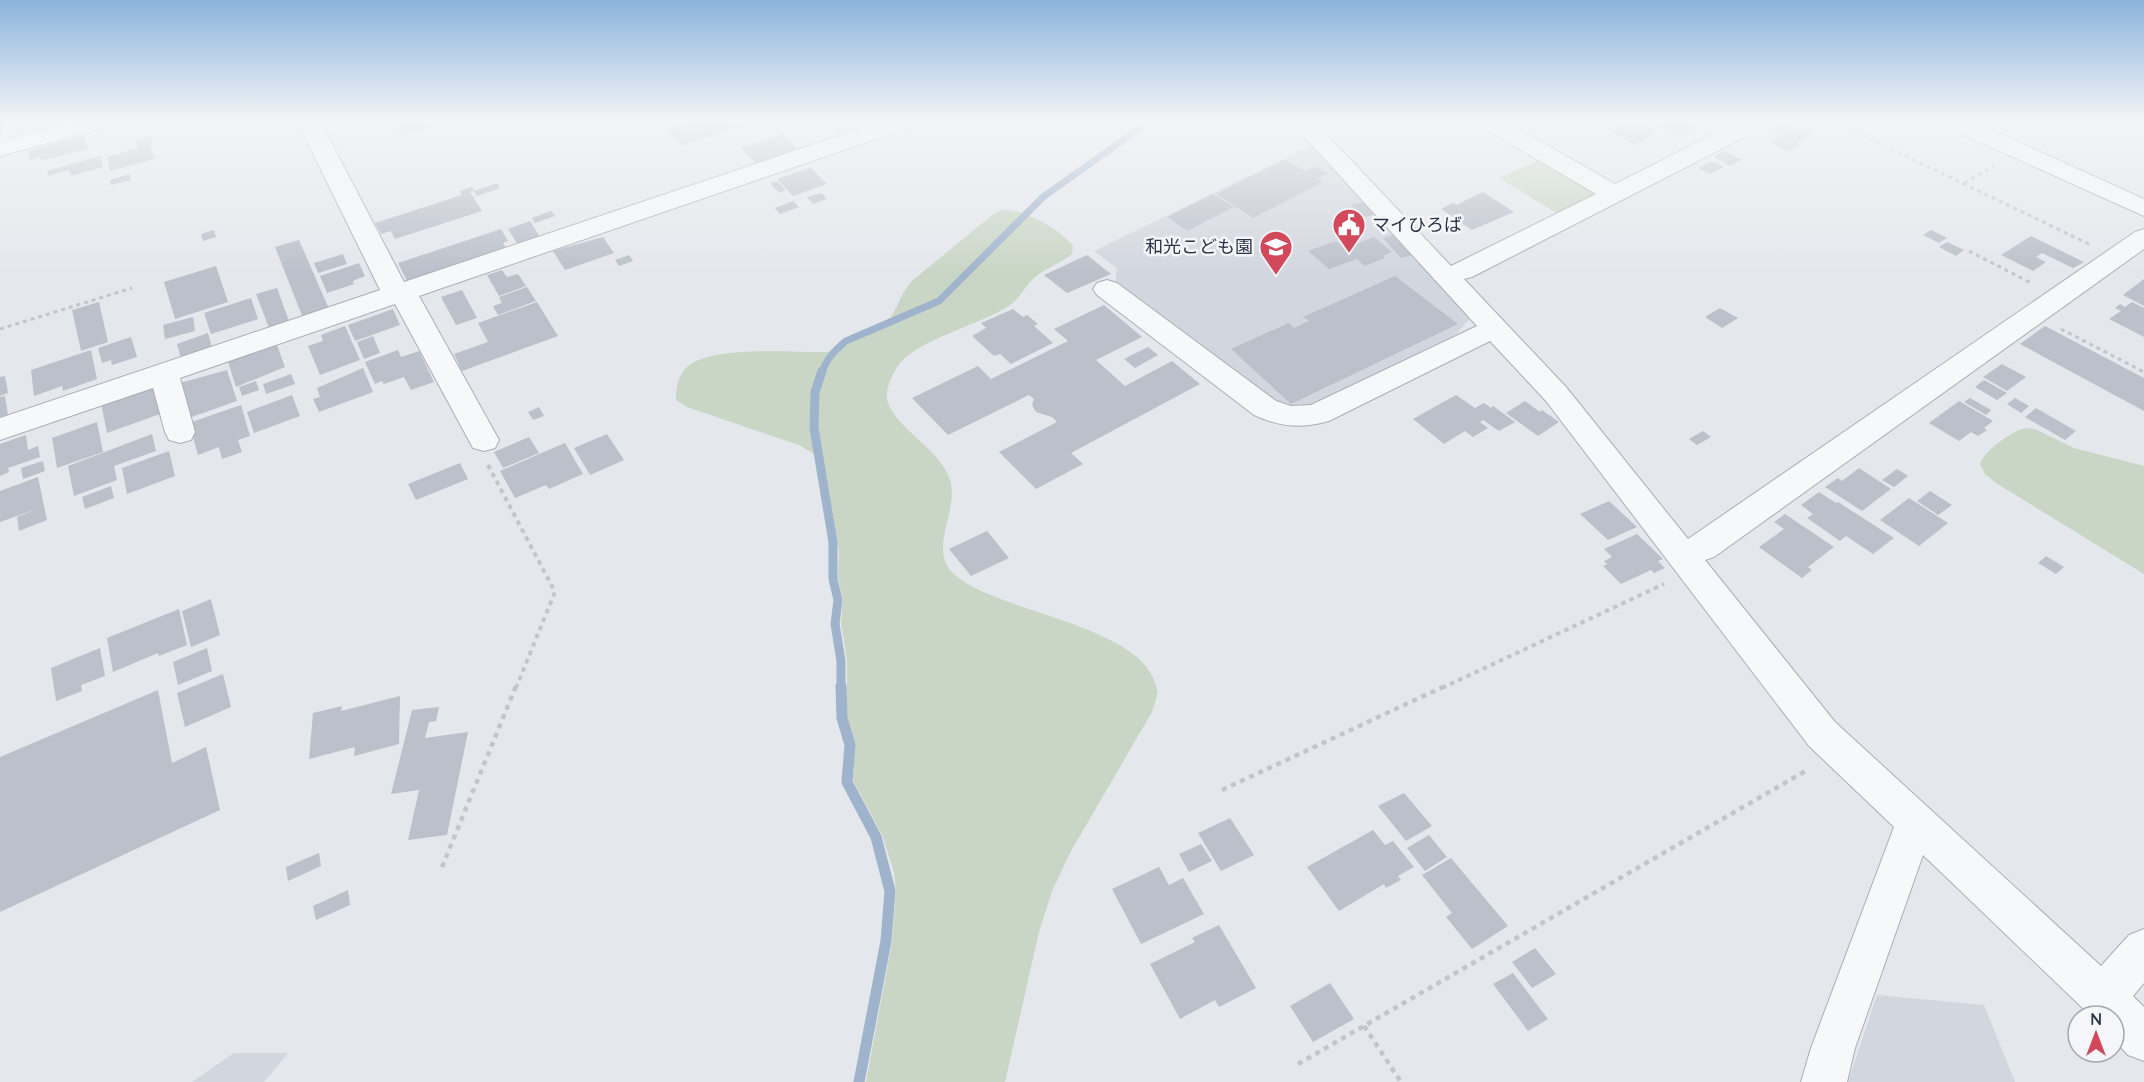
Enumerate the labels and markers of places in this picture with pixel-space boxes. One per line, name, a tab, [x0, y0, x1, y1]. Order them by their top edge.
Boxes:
public building icon: マイひろば	[1331, 207, 1367, 254]
place label: マイひろば	[1372, 213, 1462, 236]
school or university icon: 和光こども園	[1258, 229, 1294, 276]
place label: 和光こども園	[1145, 235, 1253, 258]

